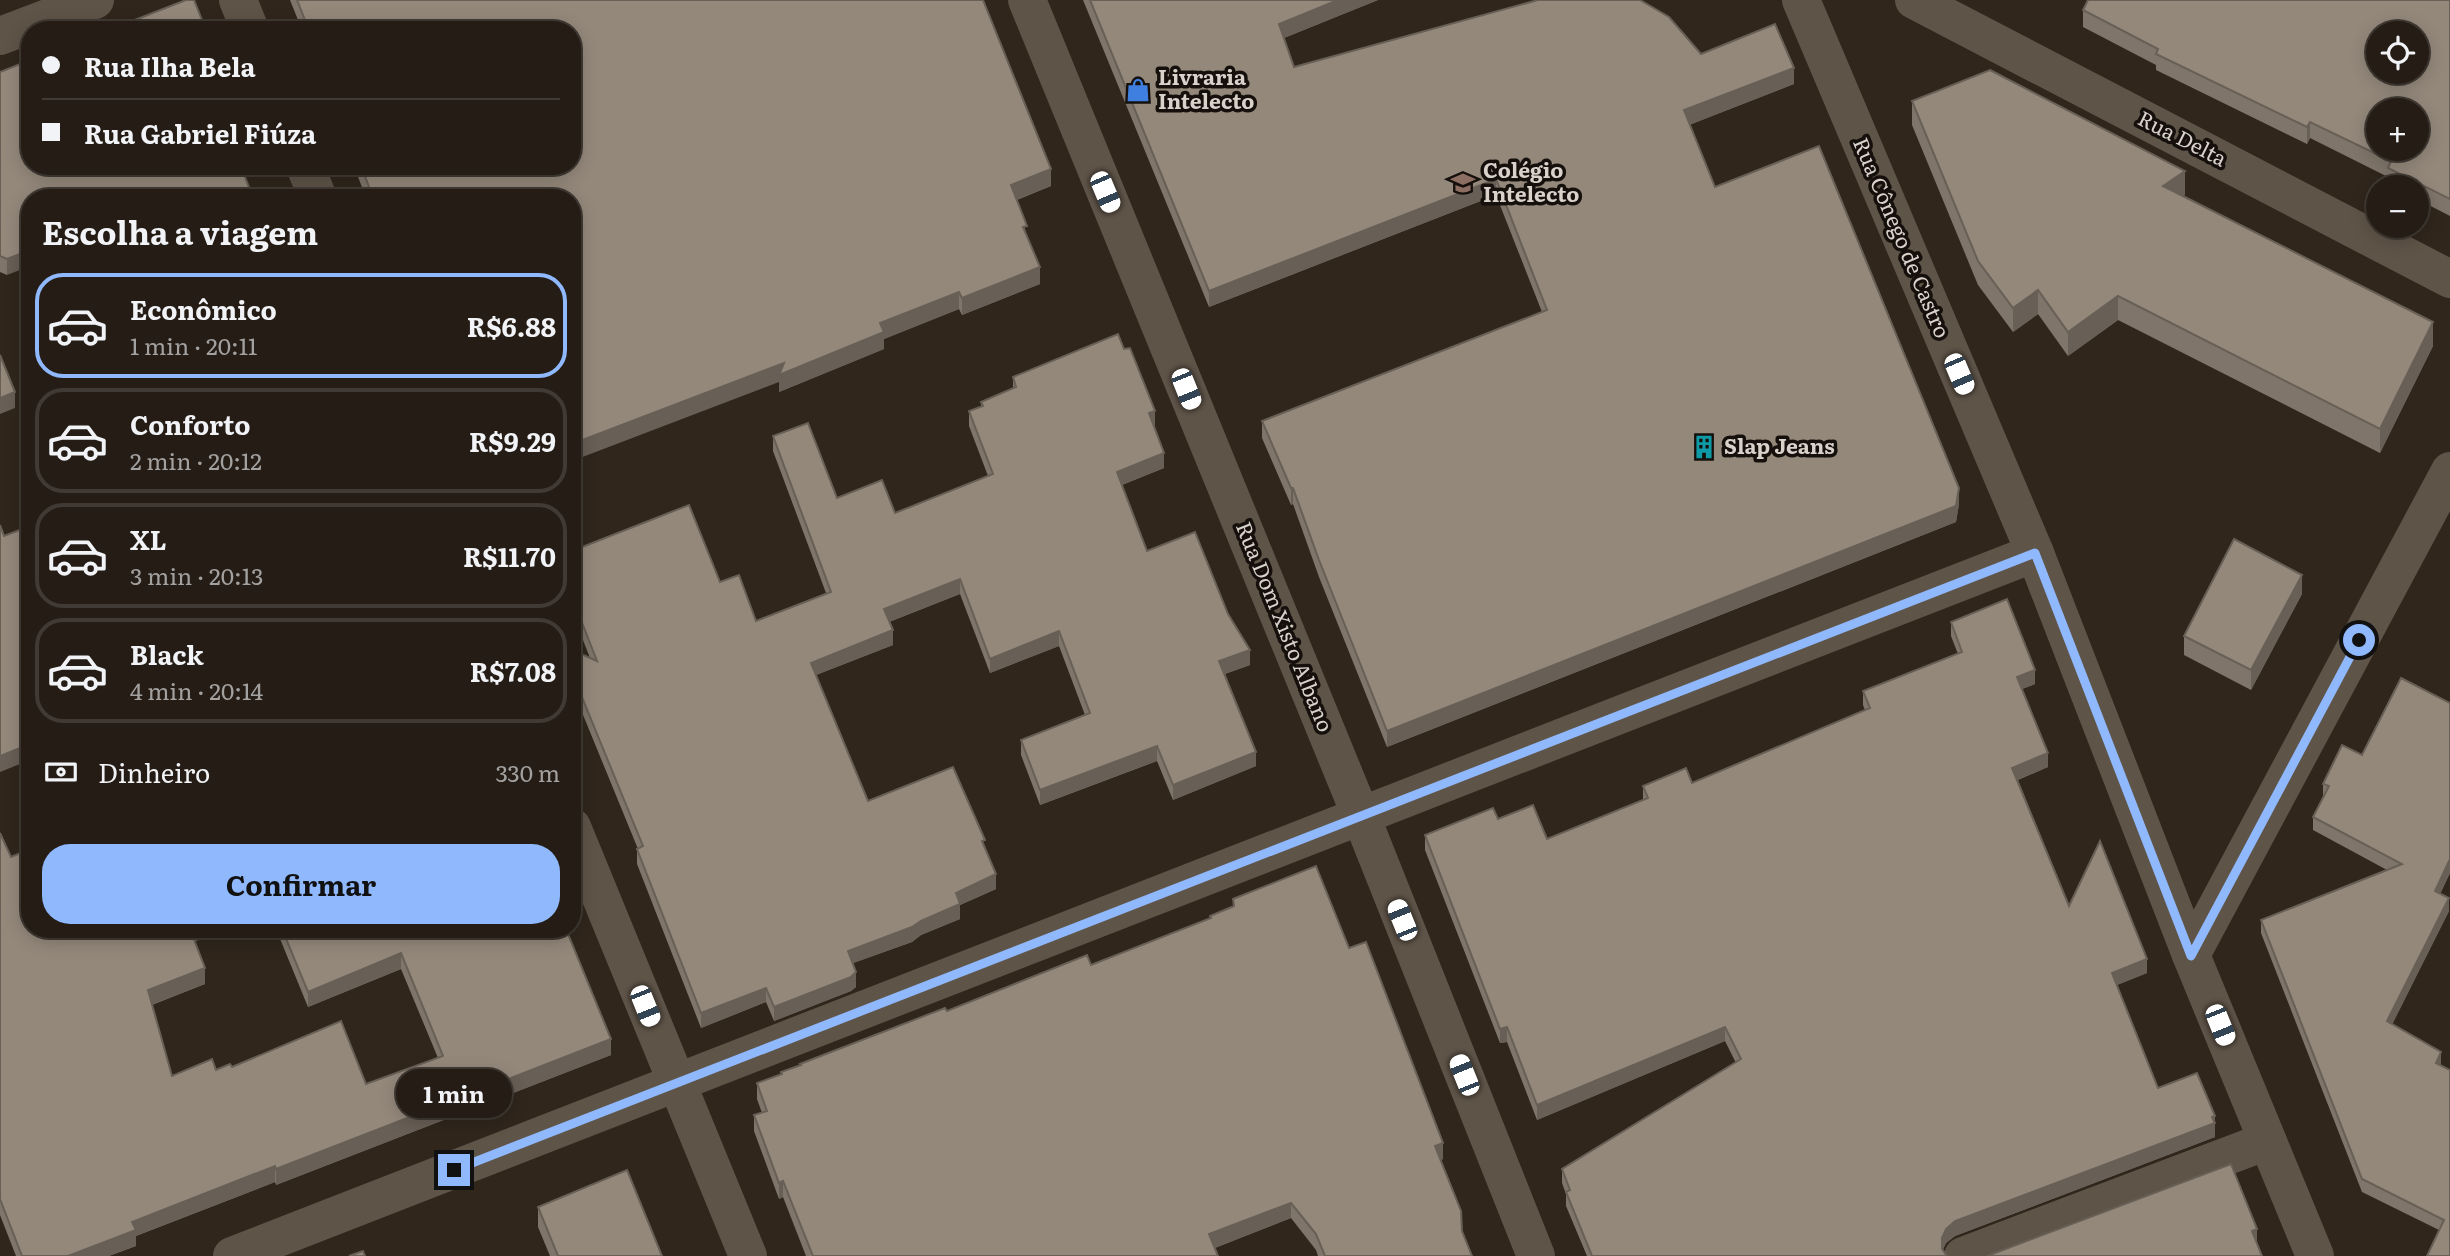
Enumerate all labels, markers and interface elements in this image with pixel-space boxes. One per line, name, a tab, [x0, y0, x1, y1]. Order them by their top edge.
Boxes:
map controls	[2366, 21, 2429, 238]
button: locate	[2366, 21, 2429, 84]
text: Rua Ilha Bela	[84, 46, 256, 85]
place label: Livraria Intelecto	[1158, 60, 1254, 115]
shop icon: Livraria Intelecto	[1124, 76, 1152, 104]
button: +	[2366, 98, 2429, 161]
street label: Rua Delta	[2133, 101, 2234, 173]
text: Rua Gabriel Fiúza	[84, 113, 316, 152]
street label: Rua Cônego de Castro	[1847, 132, 1960, 342]
place label: Colégio Intelecto	[1483, 153, 1579, 208]
car	[1088, 169, 1123, 215]
school or university icon: Colégio Intelecto	[1449, 169, 1477, 197]
button: −	[2366, 175, 2429, 238]
text: Escolha a viagem	[42, 207, 318, 255]
text: Econômico	[130, 289, 277, 328]
icon: car	[46, 294, 109, 357]
text: R$6.88	[467, 306, 556, 345]
text: 1 min · 20:11	[130, 328, 257, 362]
car	[1942, 351, 1977, 397]
car	[1169, 366, 1204, 412]
text: Conforto	[130, 404, 250, 443]
icon: car	[46, 409, 109, 472]
text: R$9.29	[469, 421, 556, 460]
place label: Slap Jeans	[1724, 429, 1835, 460]
building icon: Slap Jeans	[1690, 433, 1718, 461]
text: 2 min · 20:12	[130, 443, 262, 477]
street label: Rua Dom Xisto Albano	[1230, 516, 1343, 736]
text: XL	[130, 519, 167, 558]
icon: car	[46, 524, 109, 587]
text: R$11.70	[463, 536, 556, 575]
text: 3 min · 20:13	[130, 558, 264, 592]
route start	[2343, 624, 2375, 656]
text: Black	[130, 634, 204, 673]
icon: car	[46, 639, 109, 702]
text: R$7.08	[470, 651, 556, 690]
text: 4 min · 20:14	[130, 673, 263, 707]
text: Dinheiro	[98, 752, 210, 791]
icon: cash	[42, 753, 80, 791]
text: 330 m	[496, 755, 560, 789]
button: Confirmar	[42, 844, 560, 924]
car	[1385, 897, 1420, 943]
car	[628, 983, 663, 1029]
car	[2203, 1002, 2238, 1048]
car	[1447, 1052, 1482, 1098]
callout: 1 min	[396, 1068, 512, 1118]
text: 1 min	[423, 1076, 485, 1110]
route end	[438, 1154, 470, 1186]

